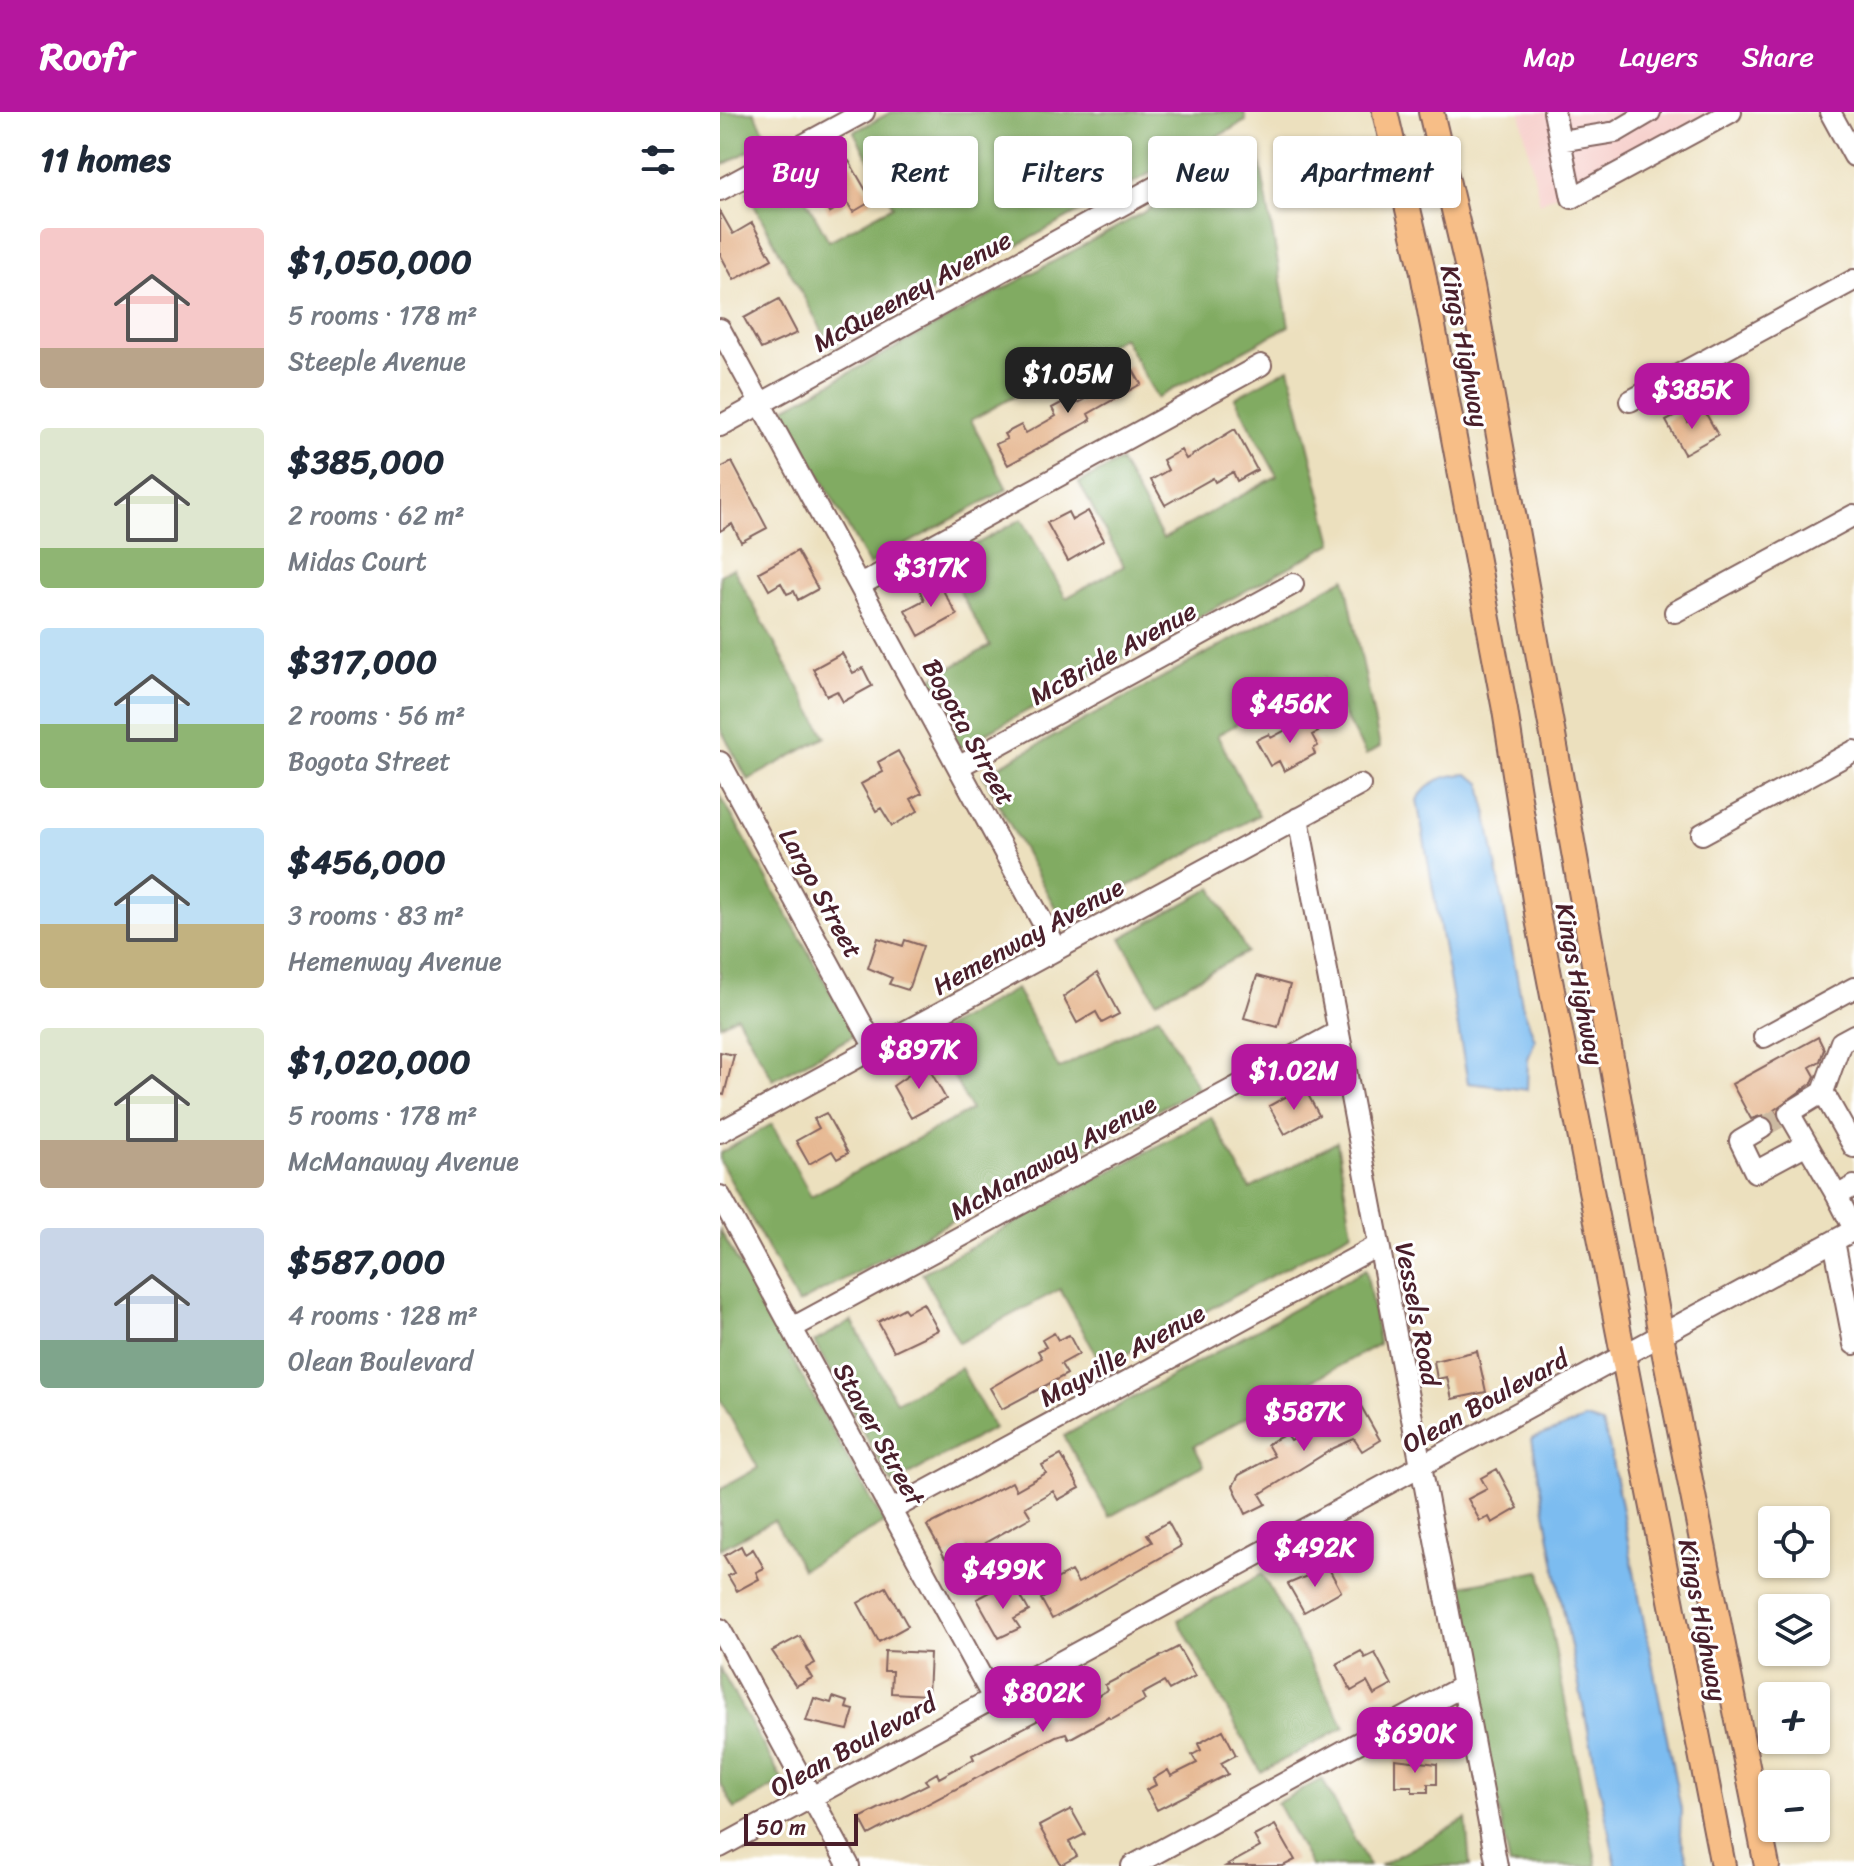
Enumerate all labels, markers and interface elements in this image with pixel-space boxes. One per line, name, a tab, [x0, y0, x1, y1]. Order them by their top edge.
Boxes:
text: Roofr	[40, 23, 134, 90]
text: Map	[1523, 32, 1575, 81]
text: Layers	[1619, 32, 1698, 81]
text: Share	[1742, 32, 1814, 81]
text: 11 homes	[40, 130, 171, 190]
chip: Buy	[744, 136, 847, 208]
chip: Rent	[863, 136, 978, 208]
chip: Filters	[994, 136, 1132, 208]
chip: New	[1148, 136, 1257, 208]
chip: Apartment	[1273, 136, 1461, 208]
icon: filters	[636, 138, 680, 182]
street label: McQueeney Avenue	[804, 217, 1020, 365]
text: $1,050,000	[288, 232, 472, 292]
icon: home	[104, 260, 200, 356]
street label: Kings Highway	[1427, 261, 1503, 432]
text: 5 rooms · 178 m²	[288, 292, 477, 338]
text: Steeple Avenue	[288, 338, 466, 384]
pin: $1.05M	[1003, 347, 1133, 415]
text: $1.05M	[1023, 350, 1113, 396]
pin: $385K	[1636, 363, 1748, 431]
text: $385K	[1652, 366, 1732, 412]
text: $385,000	[288, 432, 444, 492]
icon: home	[104, 460, 200, 556]
text: 2 rooms · 62 m²	[288, 492, 465, 538]
text: Midas Court	[288, 538, 427, 584]
pin: $317K	[875, 541, 987, 609]
text: $317K	[894, 544, 968, 590]
street label: McBride Avenue	[1021, 588, 1205, 718]
text: $317,000	[288, 632, 437, 692]
street label: Bogota Street	[909, 650, 1029, 814]
icon: home	[104, 660, 200, 756]
pin: $456K	[1234, 677, 1346, 745]
text: $456K	[1250, 680, 1330, 726]
text: 2 rooms · 56 m²	[288, 692, 466, 738]
text: Bogota Street	[288, 738, 451, 784]
street label: Largo Street	[766, 819, 876, 967]
text: $456,000	[288, 832, 446, 892]
icon: home	[104, 860, 200, 956]
street label: Hemenway Avenue	[923, 864, 1133, 1008]
text: 3 rooms · 83 m²	[288, 892, 464, 938]
street label: Kings Highway	[1542, 899, 1618, 1070]
text: Hemenway Avenue	[288, 938, 502, 984]
pin: $897K	[863, 1023, 975, 1091]
text: $897K	[879, 1026, 959, 1072]
text: $1,020,000	[288, 1032, 471, 1092]
pin: $1.02M	[1229, 1044, 1359, 1112]
text: $1.02M	[1249, 1047, 1339, 1093]
icon: home	[104, 1060, 200, 1156]
street label: McManaway Avenue	[941, 1081, 1166, 1233]
text: 5 rooms · 178 m²	[288, 1092, 477, 1138]
text: McManaway Avenue	[288, 1138, 519, 1184]
text: $587,000	[288, 1232, 445, 1292]
street label: Vessels Road	[1382, 1238, 1455, 1392]
icon: home	[104, 1260, 200, 1356]
street label: Mayville Avenue	[1030, 1290, 1214, 1420]
text: 4 rooms · 128 m²	[288, 1292, 478, 1338]
street label: Olean Boulevard	[1393, 1335, 1579, 1466]
text: Olean Boulevard	[288, 1338, 473, 1384]
street label: Staver Street	[821, 1354, 938, 1516]
pin: $587K	[1248, 1385, 1360, 1453]
text: $587K	[1264, 1388, 1344, 1434]
map controls	[1758, 1506, 1830, 1842]
button: locate	[1758, 1506, 1830, 1578]
pin: $492K	[1259, 1521, 1371, 1589]
text: $492K	[1275, 1524, 1355, 1570]
street label: Kings Highway	[1665, 1535, 1741, 1706]
pin: $499K	[947, 1543, 1059, 1611]
text: $499K	[962, 1546, 1044, 1592]
button: layers	[1758, 1594, 1830, 1666]
pin: $802K	[987, 1666, 1099, 1734]
text: $802K	[1003, 1669, 1083, 1715]
street label: Olean Boulevard	[761, 1679, 947, 1810]
button: +	[1758, 1682, 1830, 1754]
pin: $690K	[1359, 1707, 1471, 1775]
text: $690K	[1375, 1710, 1455, 1756]
button: −	[1758, 1770, 1830, 1842]
text: 50 m	[756, 1808, 806, 1847]
scale bar	[744, 1810, 858, 1846]

